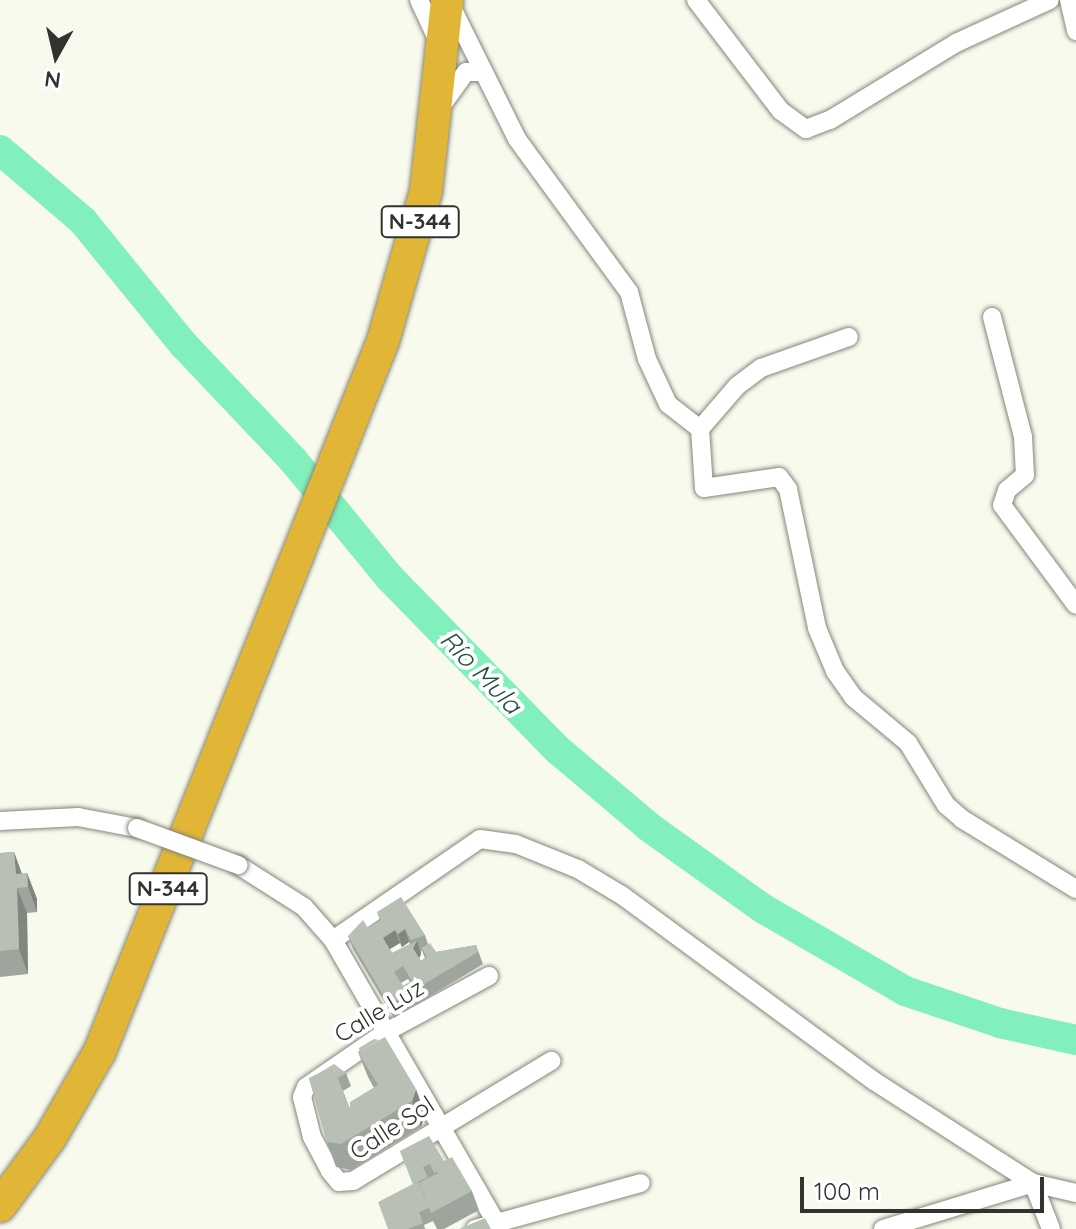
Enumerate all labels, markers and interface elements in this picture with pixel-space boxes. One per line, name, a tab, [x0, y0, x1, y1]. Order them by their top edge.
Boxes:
north arrow	[16, 16, 96, 96]
text: N	[43, 65, 63, 95]
road number: N-344	[380, 204, 460, 240]
water label: Río Mula	[434, 624, 528, 720]
road number: N-344	[128, 871, 208, 907]
street label: Calle Luz	[329, 973, 429, 1049]
street label: Calle Sol	[344, 1090, 440, 1166]
scale bar	[804, 1161, 1048, 1211]
text: 100 m	[814, 1176, 880, 1206]

